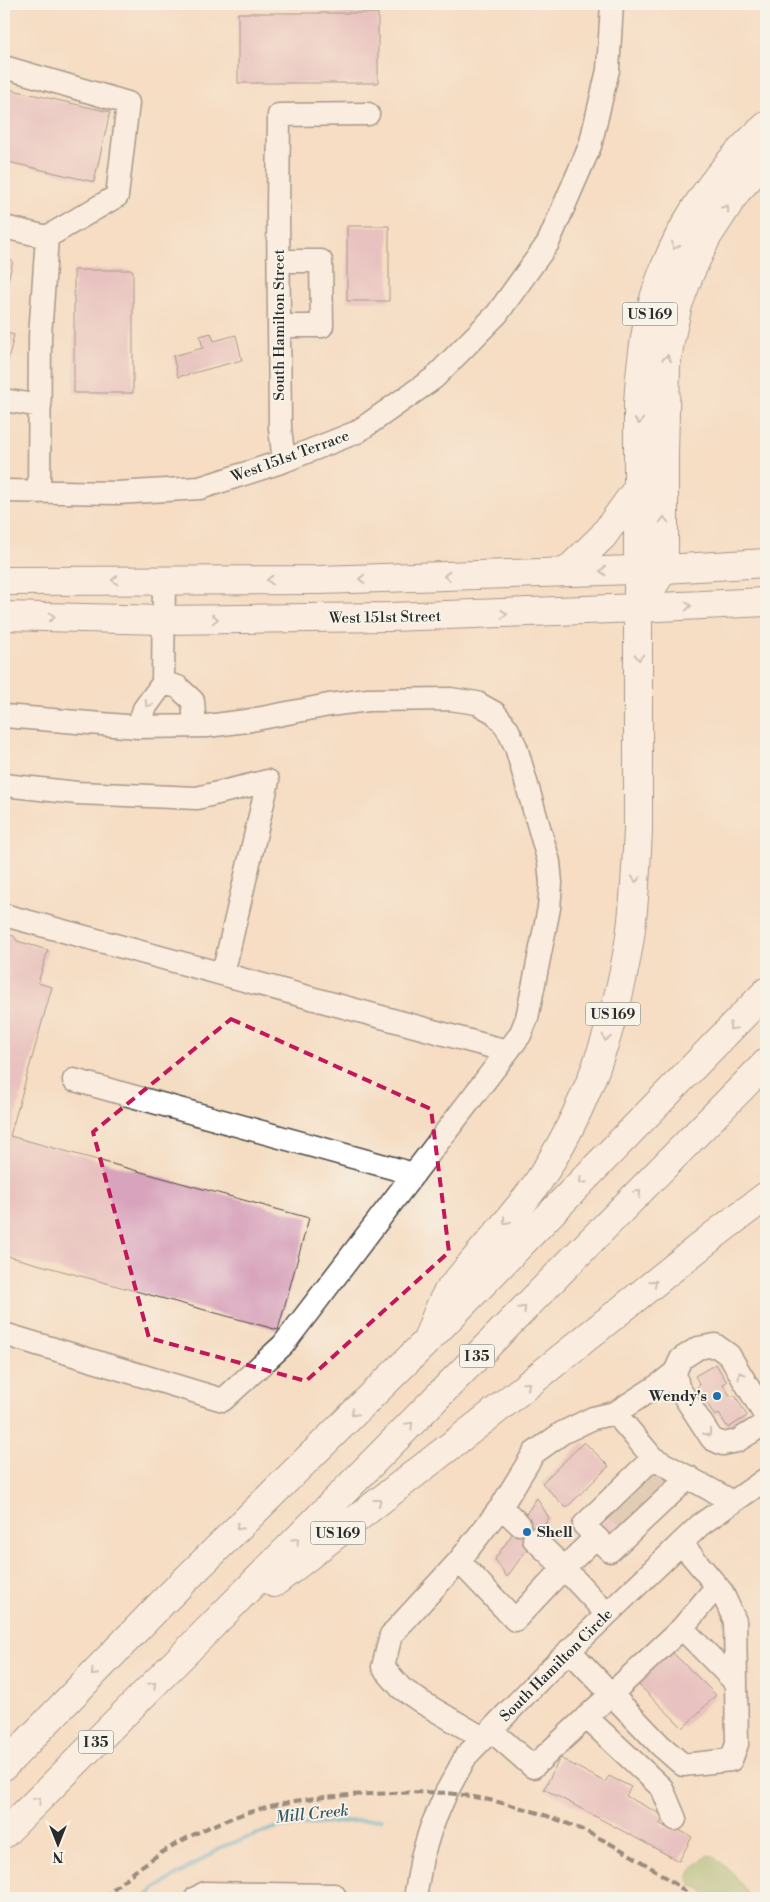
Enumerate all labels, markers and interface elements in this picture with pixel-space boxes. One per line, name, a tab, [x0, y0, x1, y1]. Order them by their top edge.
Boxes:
one-way arrow	[720, 204, 729, 214]
one-way arrow	[671, 241, 681, 250]
street label: South Hamilton Street	[270, 249, 289, 401]
road number: US 169	[622, 302, 678, 326]
one-way arrow	[662, 354, 672, 362]
one-way arrow	[634, 417, 644, 425]
street label: West 151st Terrace	[228, 426, 352, 487]
one-way arrow	[659, 516, 669, 524]
one-way arrow	[598, 566, 606, 576]
one-way arrow	[443, 571, 450, 581]
one-way arrow	[357, 573, 365, 584]
one-way arrow	[111, 575, 119, 585]
one-way arrow	[266, 575, 274, 585]
one-way arrow	[684, 600, 692, 611]
street label: West 151st Street	[328, 607, 442, 628]
one-way arrow	[501, 608, 509, 619]
one-way arrow	[49, 612, 57, 623]
one-way arrow	[212, 614, 219, 624]
one-way arrow	[634, 654, 644, 661]
one-way arrow	[145, 699, 155, 708]
one-way arrow	[630, 875, 641, 883]
road number: US 169	[586, 1002, 640, 1026]
one-way arrow	[729, 1022, 738, 1031]
one-way arrow	[602, 1034, 612, 1042]
one-way arrow	[579, 1176, 588, 1185]
one-way arrow	[632, 1190, 641, 1199]
one-way arrow	[503, 1215, 512, 1224]
one-way arrow	[648, 1280, 657, 1289]
one-way arrow	[518, 1306, 527, 1315]
road number: I 35	[460, 1344, 494, 1368]
one-way arrow	[738, 1371, 748, 1380]
one-way arrow	[521, 1383, 530, 1391]
place label: Wendy's	[648, 1387, 707, 1406]
marker: Wendy's	[711, 1390, 723, 1402]
one-way arrow	[351, 1407, 360, 1416]
one-way arrow	[404, 1422, 413, 1431]
one-way arrow	[702, 1427, 711, 1437]
one-way arrow	[372, 1499, 382, 1508]
one-way arrow	[235, 1521, 244, 1530]
road number: US 169	[310, 1522, 366, 1545]
place label: Shell	[537, 1523, 573, 1542]
marker: Shell	[521, 1526, 533, 1538]
one-way arrow	[290, 1537, 299, 1546]
street label: South Hamilton Circle	[496, 1605, 617, 1726]
one-way arrow	[91, 1667, 100, 1676]
one-way arrow	[147, 1682, 156, 1691]
road number: I 35	[78, 1730, 114, 1754]
one-way arrow	[32, 1796, 41, 1805]
water label: Mill Creek	[275, 1800, 350, 1828]
north arrow	[32, 1820, 82, 1870]
text: N	[52, 1847, 64, 1865]

